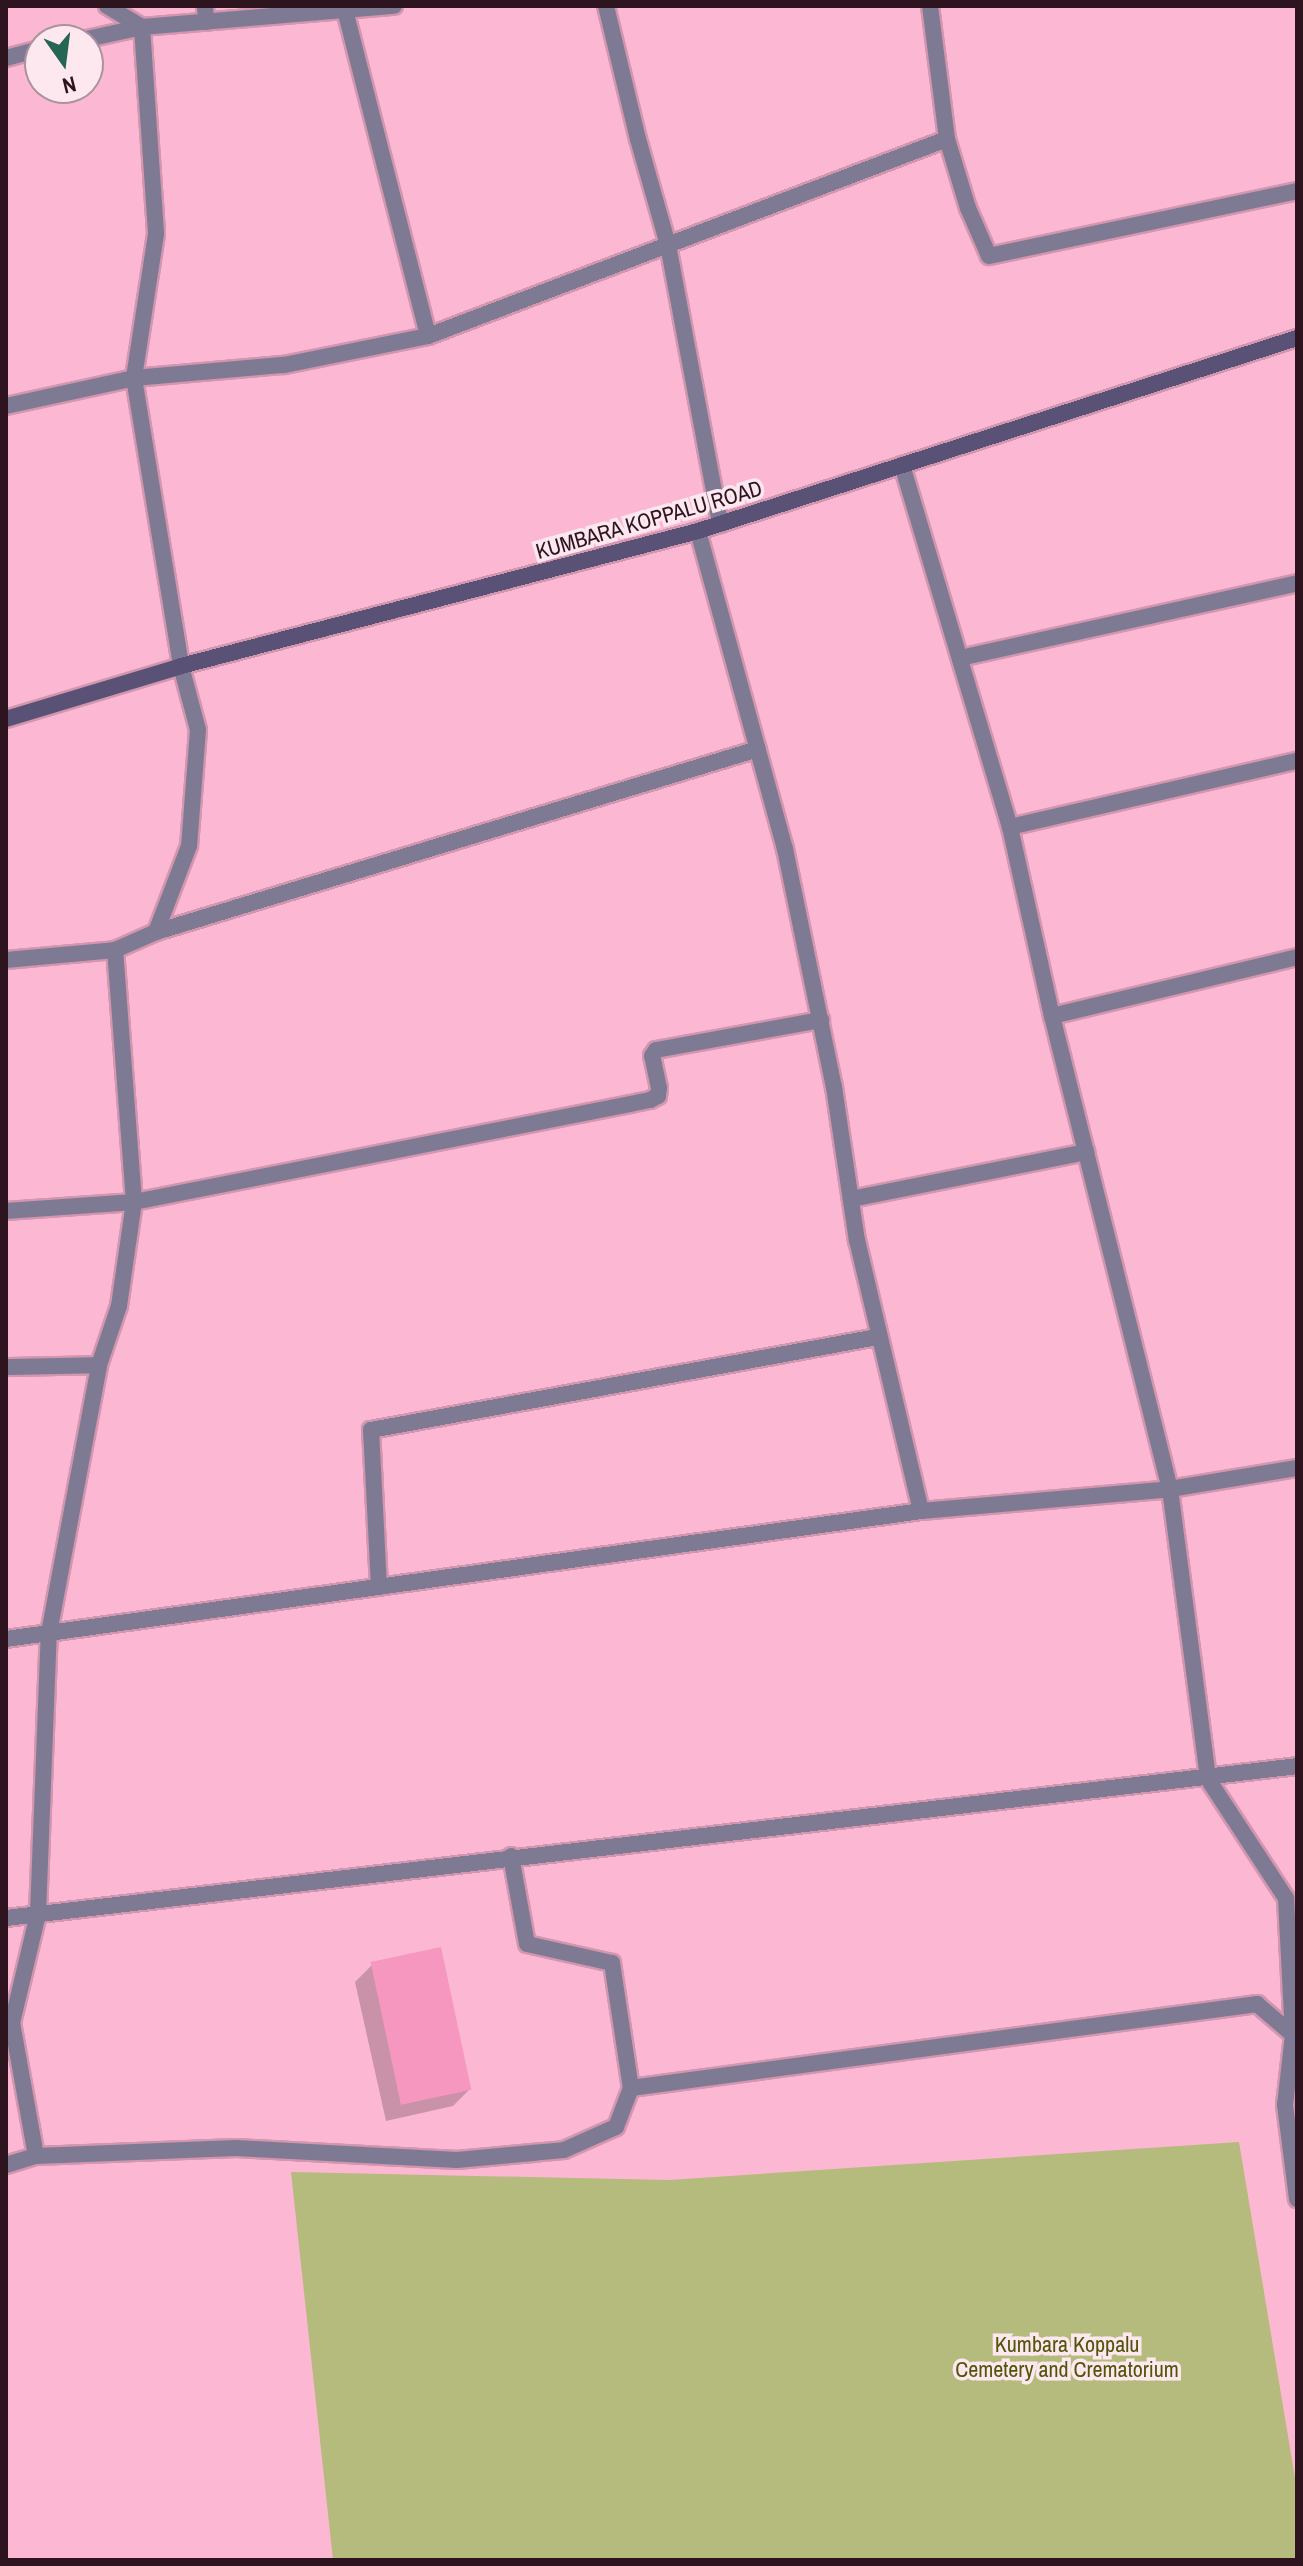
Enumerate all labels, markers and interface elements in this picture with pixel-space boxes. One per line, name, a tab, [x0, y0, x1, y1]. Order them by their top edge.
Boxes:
north arrow	[24, 24, 104, 104]
text: N	[59, 69, 79, 101]
street label: KUMBARA KOPPALU ROAD	[532, 475, 766, 565]
park label: Kumbara Koppalu Cemetery and Crematorium	[955, 2331, 1179, 2382]

